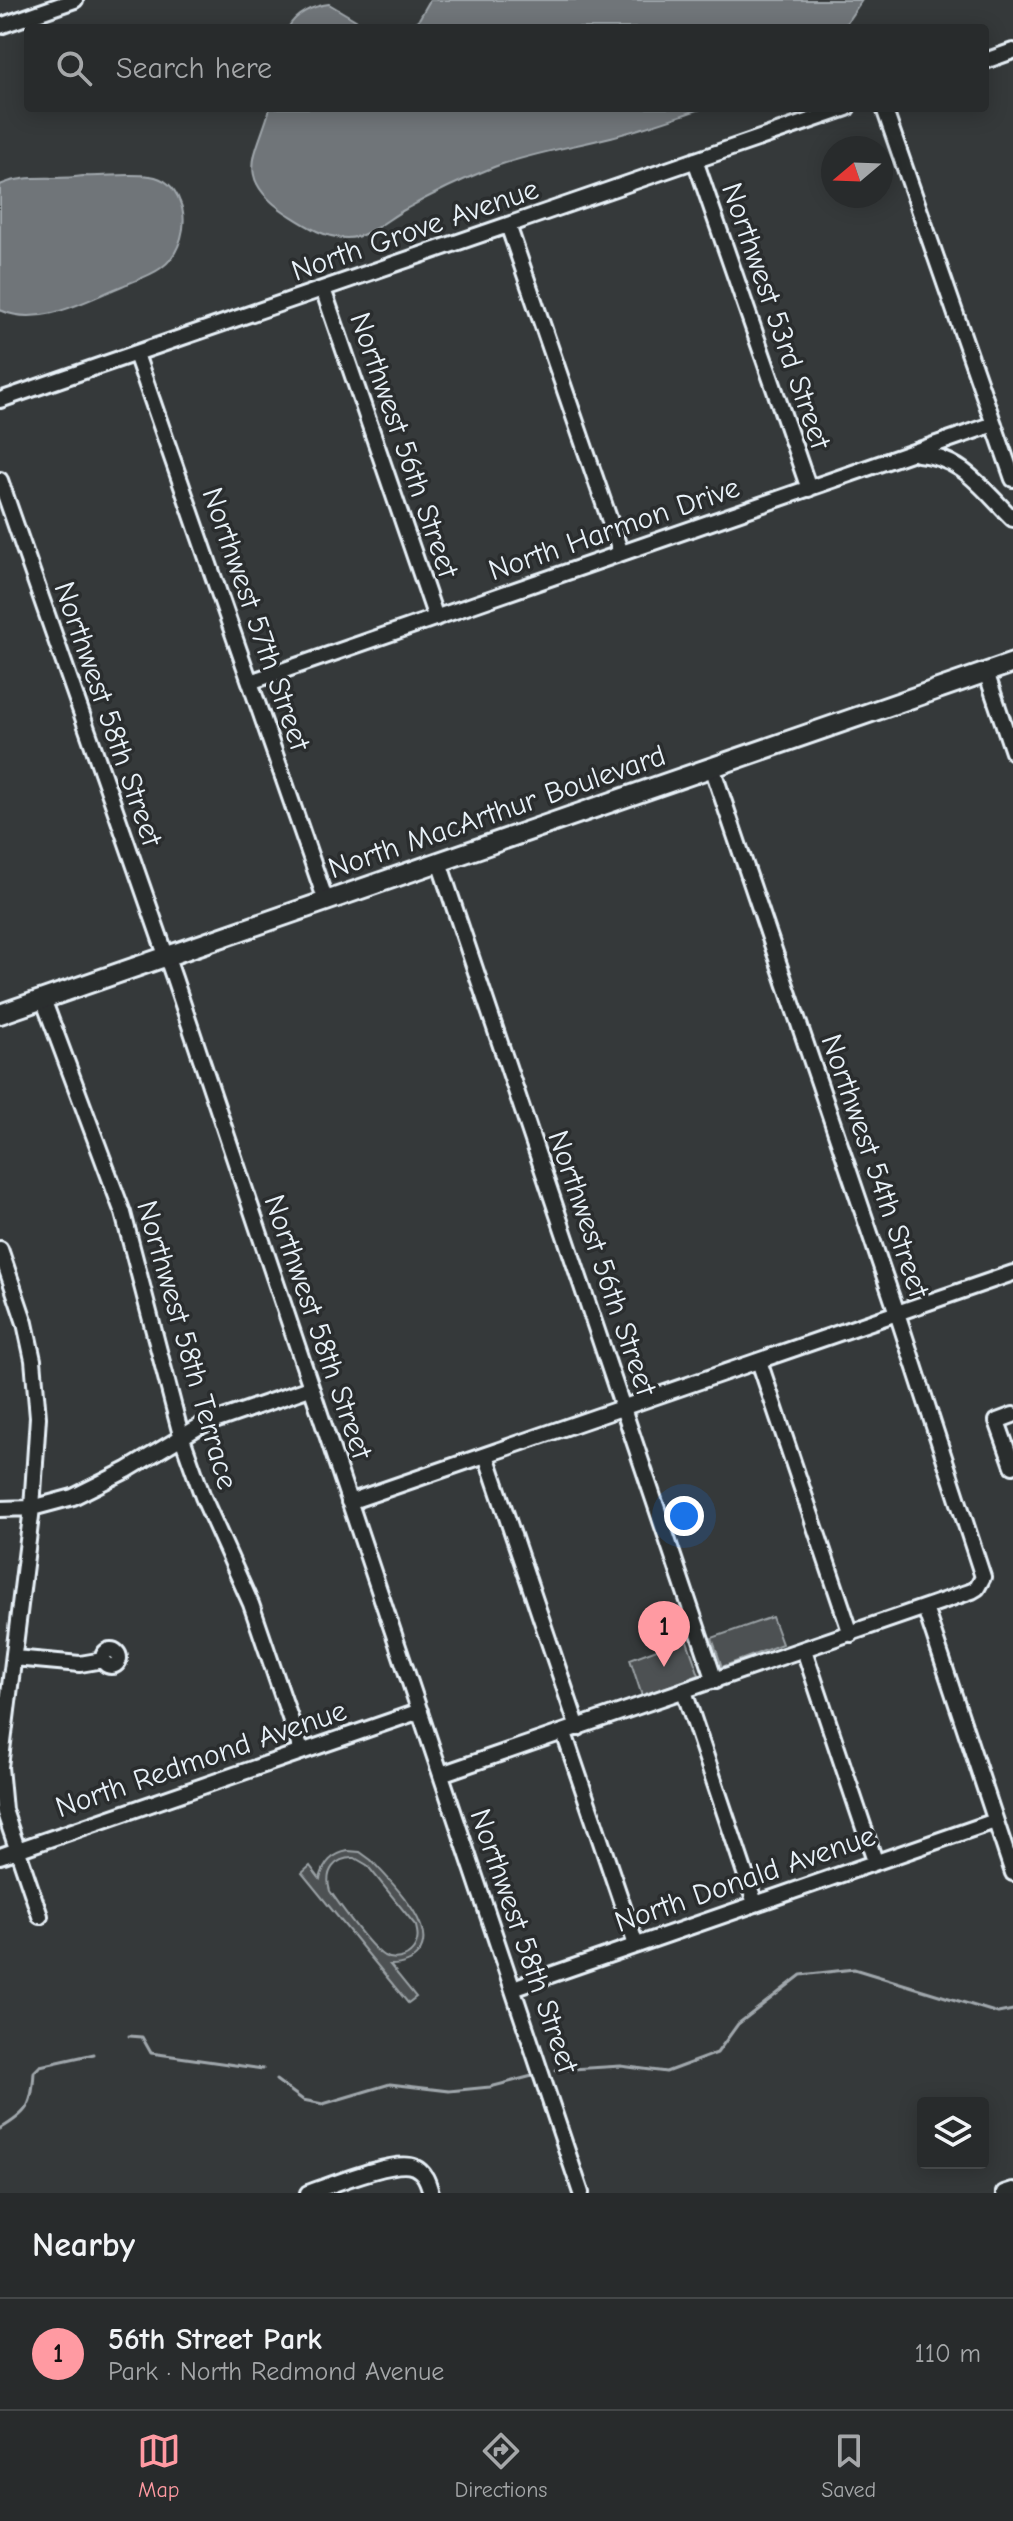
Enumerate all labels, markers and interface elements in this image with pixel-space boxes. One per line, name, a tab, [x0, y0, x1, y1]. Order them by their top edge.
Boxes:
search box	[24, 24, 989, 112]
icon: search	[52, 46, 96, 90]
text: Search here	[116, 51, 272, 86]
north arrow	[821, 136, 893, 208]
street label: North Grove Avenue	[287, 171, 543, 289]
street label: Northwest 53rd Street	[714, 178, 838, 455]
street label: Northwest 56th Street	[342, 308, 466, 583]
street label: North Harmon Drive	[484, 470, 744, 588]
street label: Northwest 57th Street	[195, 483, 318, 756]
street label: Northwest 58th Street	[46, 577, 170, 852]
street label: North MacArthur Boulevard	[324, 738, 670, 886]
street label: Northwest 54th Street	[813, 1030, 937, 1304]
street label: Northwest 56th Street	[540, 1126, 664, 1401]
street label: Northwest 58th Street	[256, 1190, 380, 1465]
street label: Northwest 58th Terrace	[129, 1197, 245, 1493]
your location	[664, 1496, 704, 1536]
pin: 1	[638, 1601, 690, 1667]
street label: North Redmond Avenue	[51, 1693, 351, 1825]
street label: Northwest 58th Street	[462, 1804, 586, 2079]
street label: North Donald Avenue	[610, 1818, 880, 1940]
map controls	[917, 2097, 989, 2169]
button: layers	[917, 2097, 989, 2169]
text: Nearby	[32, 2225, 135, 2265]
text: 56th Street Park	[108, 2322, 322, 2357]
text: 1	[53, 2339, 63, 2369]
text: 110 m	[914, 2339, 981, 2369]
text: Park · North Redmond Avenue	[108, 2357, 444, 2387]
tab: Map	[137, 2429, 181, 2503]
tab: Directions	[455, 2429, 548, 2503]
tab: Saved	[821, 2429, 876, 2503]

